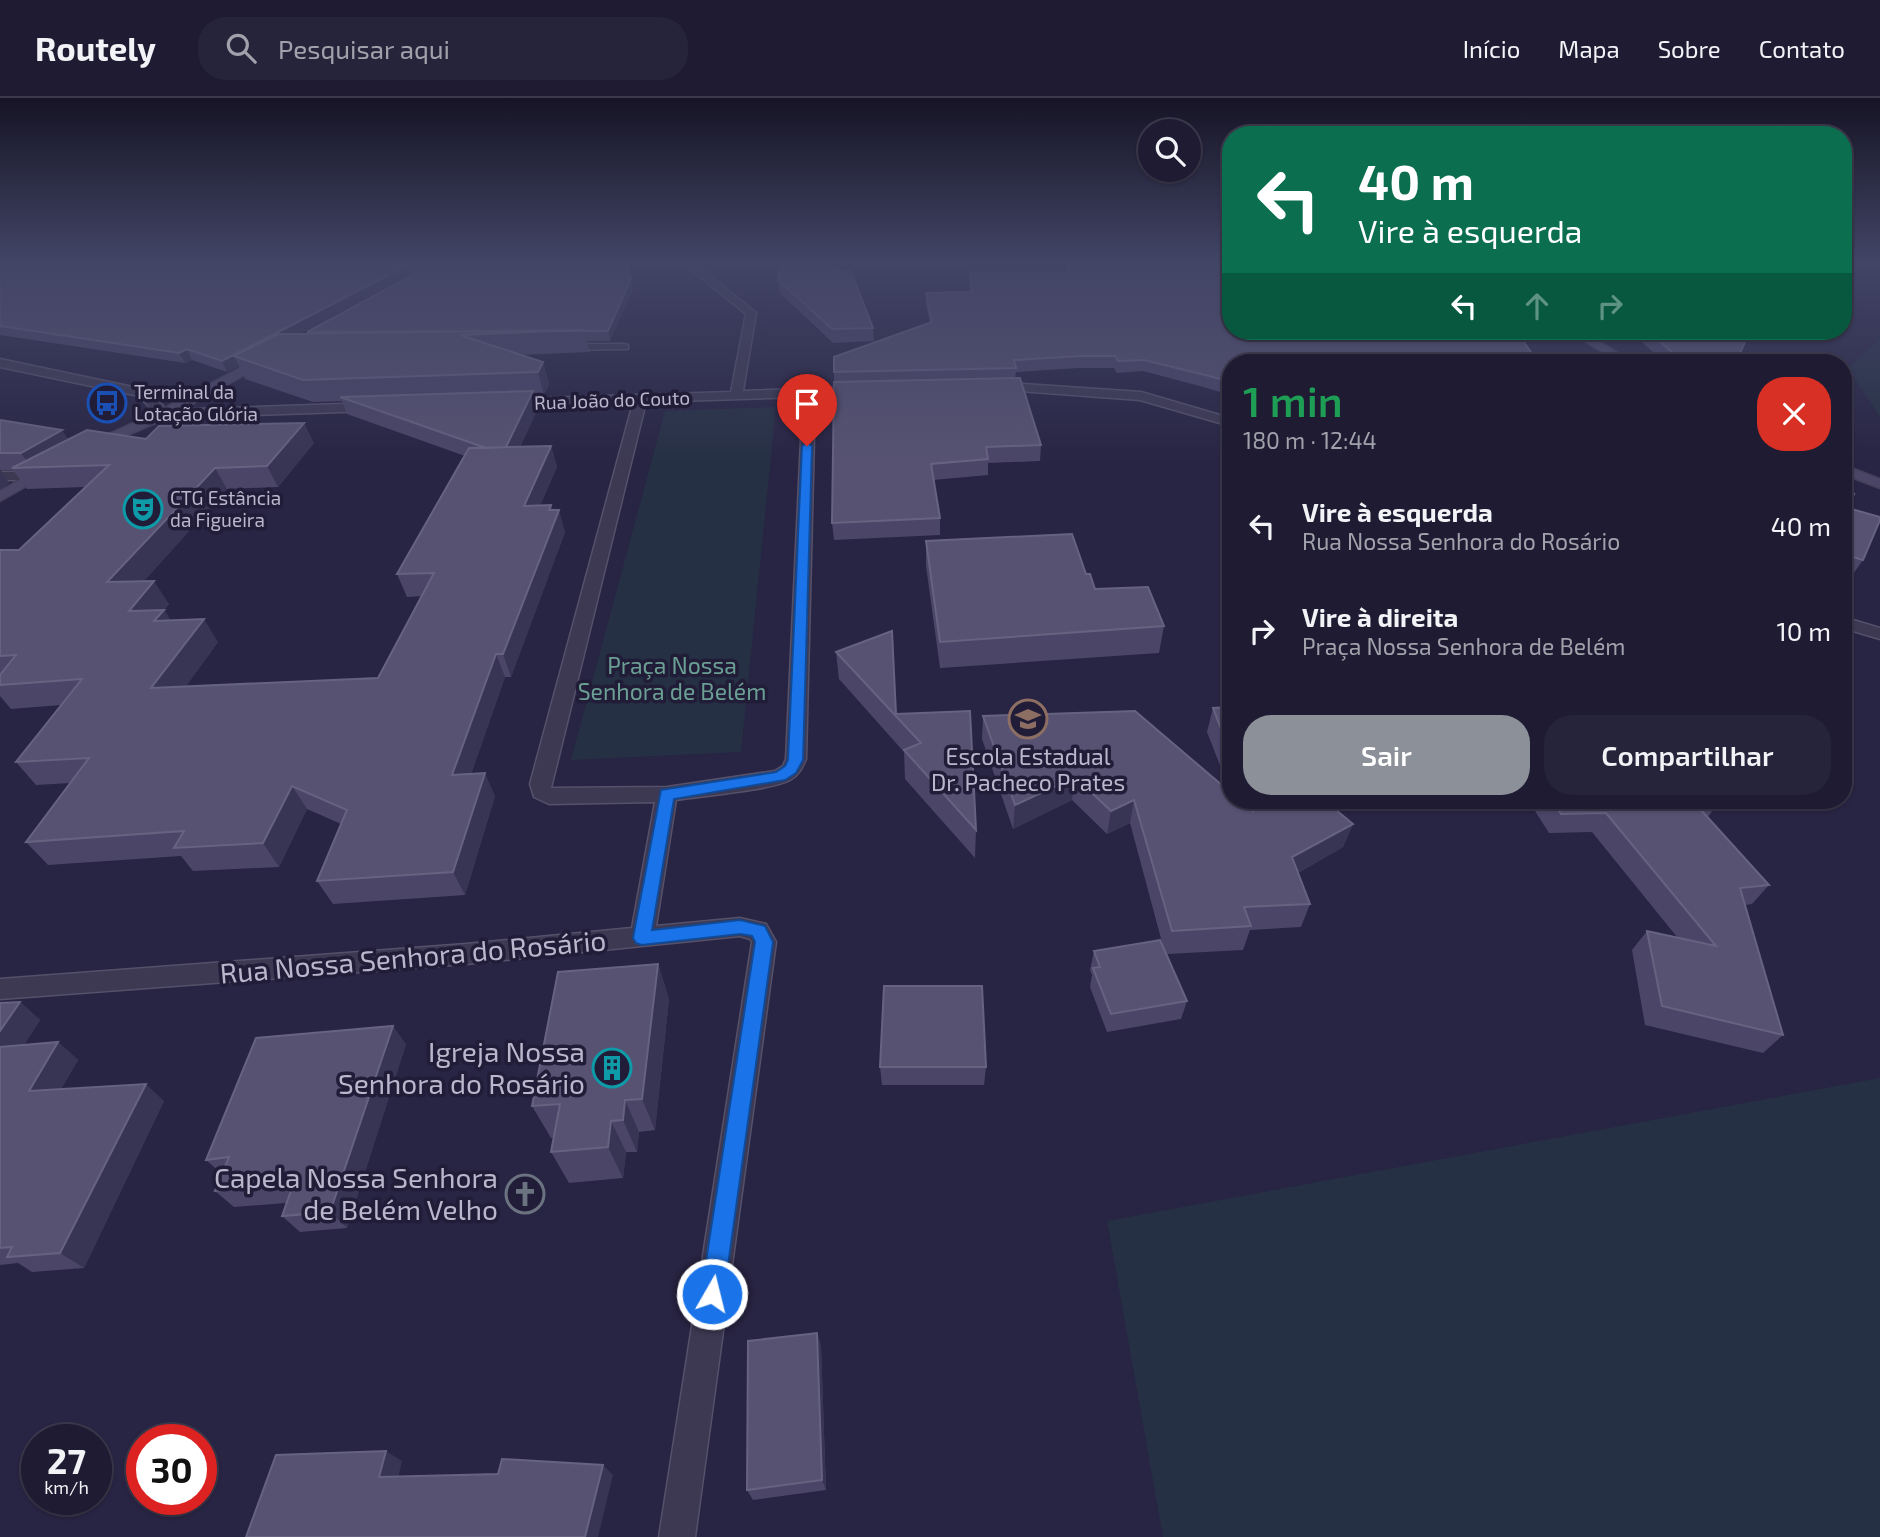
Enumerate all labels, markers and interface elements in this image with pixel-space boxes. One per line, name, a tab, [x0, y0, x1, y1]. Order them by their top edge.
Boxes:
search box	[198, 17, 688, 80]
text: Routely	[35, 28, 156, 68]
icon: search	[222, 29, 260, 67]
text: Pesquisar aqui	[278, 33, 450, 64]
text: Início	[1463, 34, 1520, 63]
text: Mapa	[1558, 34, 1620, 63]
text: Sobre	[1658, 34, 1721, 63]
text: Contato	[1759, 34, 1845, 63]
map controls	[1138, 119, 1201, 182]
button: search	[1138, 119, 1201, 182]
text: 40 m	[1358, 151, 1474, 210]
icon: left	[1243, 154, 1334, 245]
text: Vire à esquerda	[1358, 211, 1582, 249]
icon: left	[1445, 287, 1483, 325]
icon: ahead	[1518, 287, 1556, 325]
icon: right	[1591, 287, 1629, 325]
pin	[777, 374, 837, 446]
text: 1 min	[1243, 375, 1343, 425]
button: close	[1757, 377, 1831, 451]
place label: Terminal da Lotação Glória	[134, 380, 258, 426]
bus stop icon: Terminal da Lotação Glória	[86, 382, 128, 424]
street label: Rua João do Couto	[534, 385, 690, 414]
icon: arrive	[788, 385, 826, 423]
text: 180 m · 12:44	[1243, 426, 1377, 454]
place label: CTG Estância da Figueira	[170, 486, 281, 531]
theatre icon: CTG Estância da Figueira	[122, 488, 164, 530]
text: Vire à esquerda	[1302, 496, 1493, 527]
icon: left	[1243, 507, 1281, 545]
text: 40 m	[1771, 510, 1831, 541]
text: Rua Nossa Senhora do Rosário	[1302, 527, 1620, 555]
text: Vire à direita	[1302, 601, 1458, 632]
icon: right	[1243, 612, 1281, 650]
text: 10 m	[1776, 615, 1831, 646]
text: Praça Nossa Senhora de Belém	[1302, 632, 1625, 660]
park label: Praça Nossa Senhora de Belém	[578, 651, 766, 705]
school or university icon: Escola Estadual Dr. Pacheco Prates	[1007, 698, 1049, 740]
button: Sair	[1243, 715, 1530, 795]
button: Compartilhar	[1544, 715, 1831, 795]
place label: Escola Estadual Dr. Pacheco Prates	[931, 742, 1125, 796]
street label: Rua Nossa Senhora do Rosário	[218, 922, 607, 990]
place label: Igreja Nossa Senhora do Rosário	[338, 1034, 585, 1100]
building icon: Igreja Nossa Senhora do Rosário	[591, 1047, 633, 1089]
place label: Capela Nossa Senhora de Belém Velho	[214, 1160, 498, 1226]
church icon: Capela Nossa Senhora de Belém Velho	[504, 1173, 546, 1215]
position arrow	[675, 1257, 749, 1331]
speed limit sign: 30	[126, 1424, 217, 1515]
text: 27	[47, 1439, 86, 1481]
text: km/h	[44, 1476, 89, 1498]

